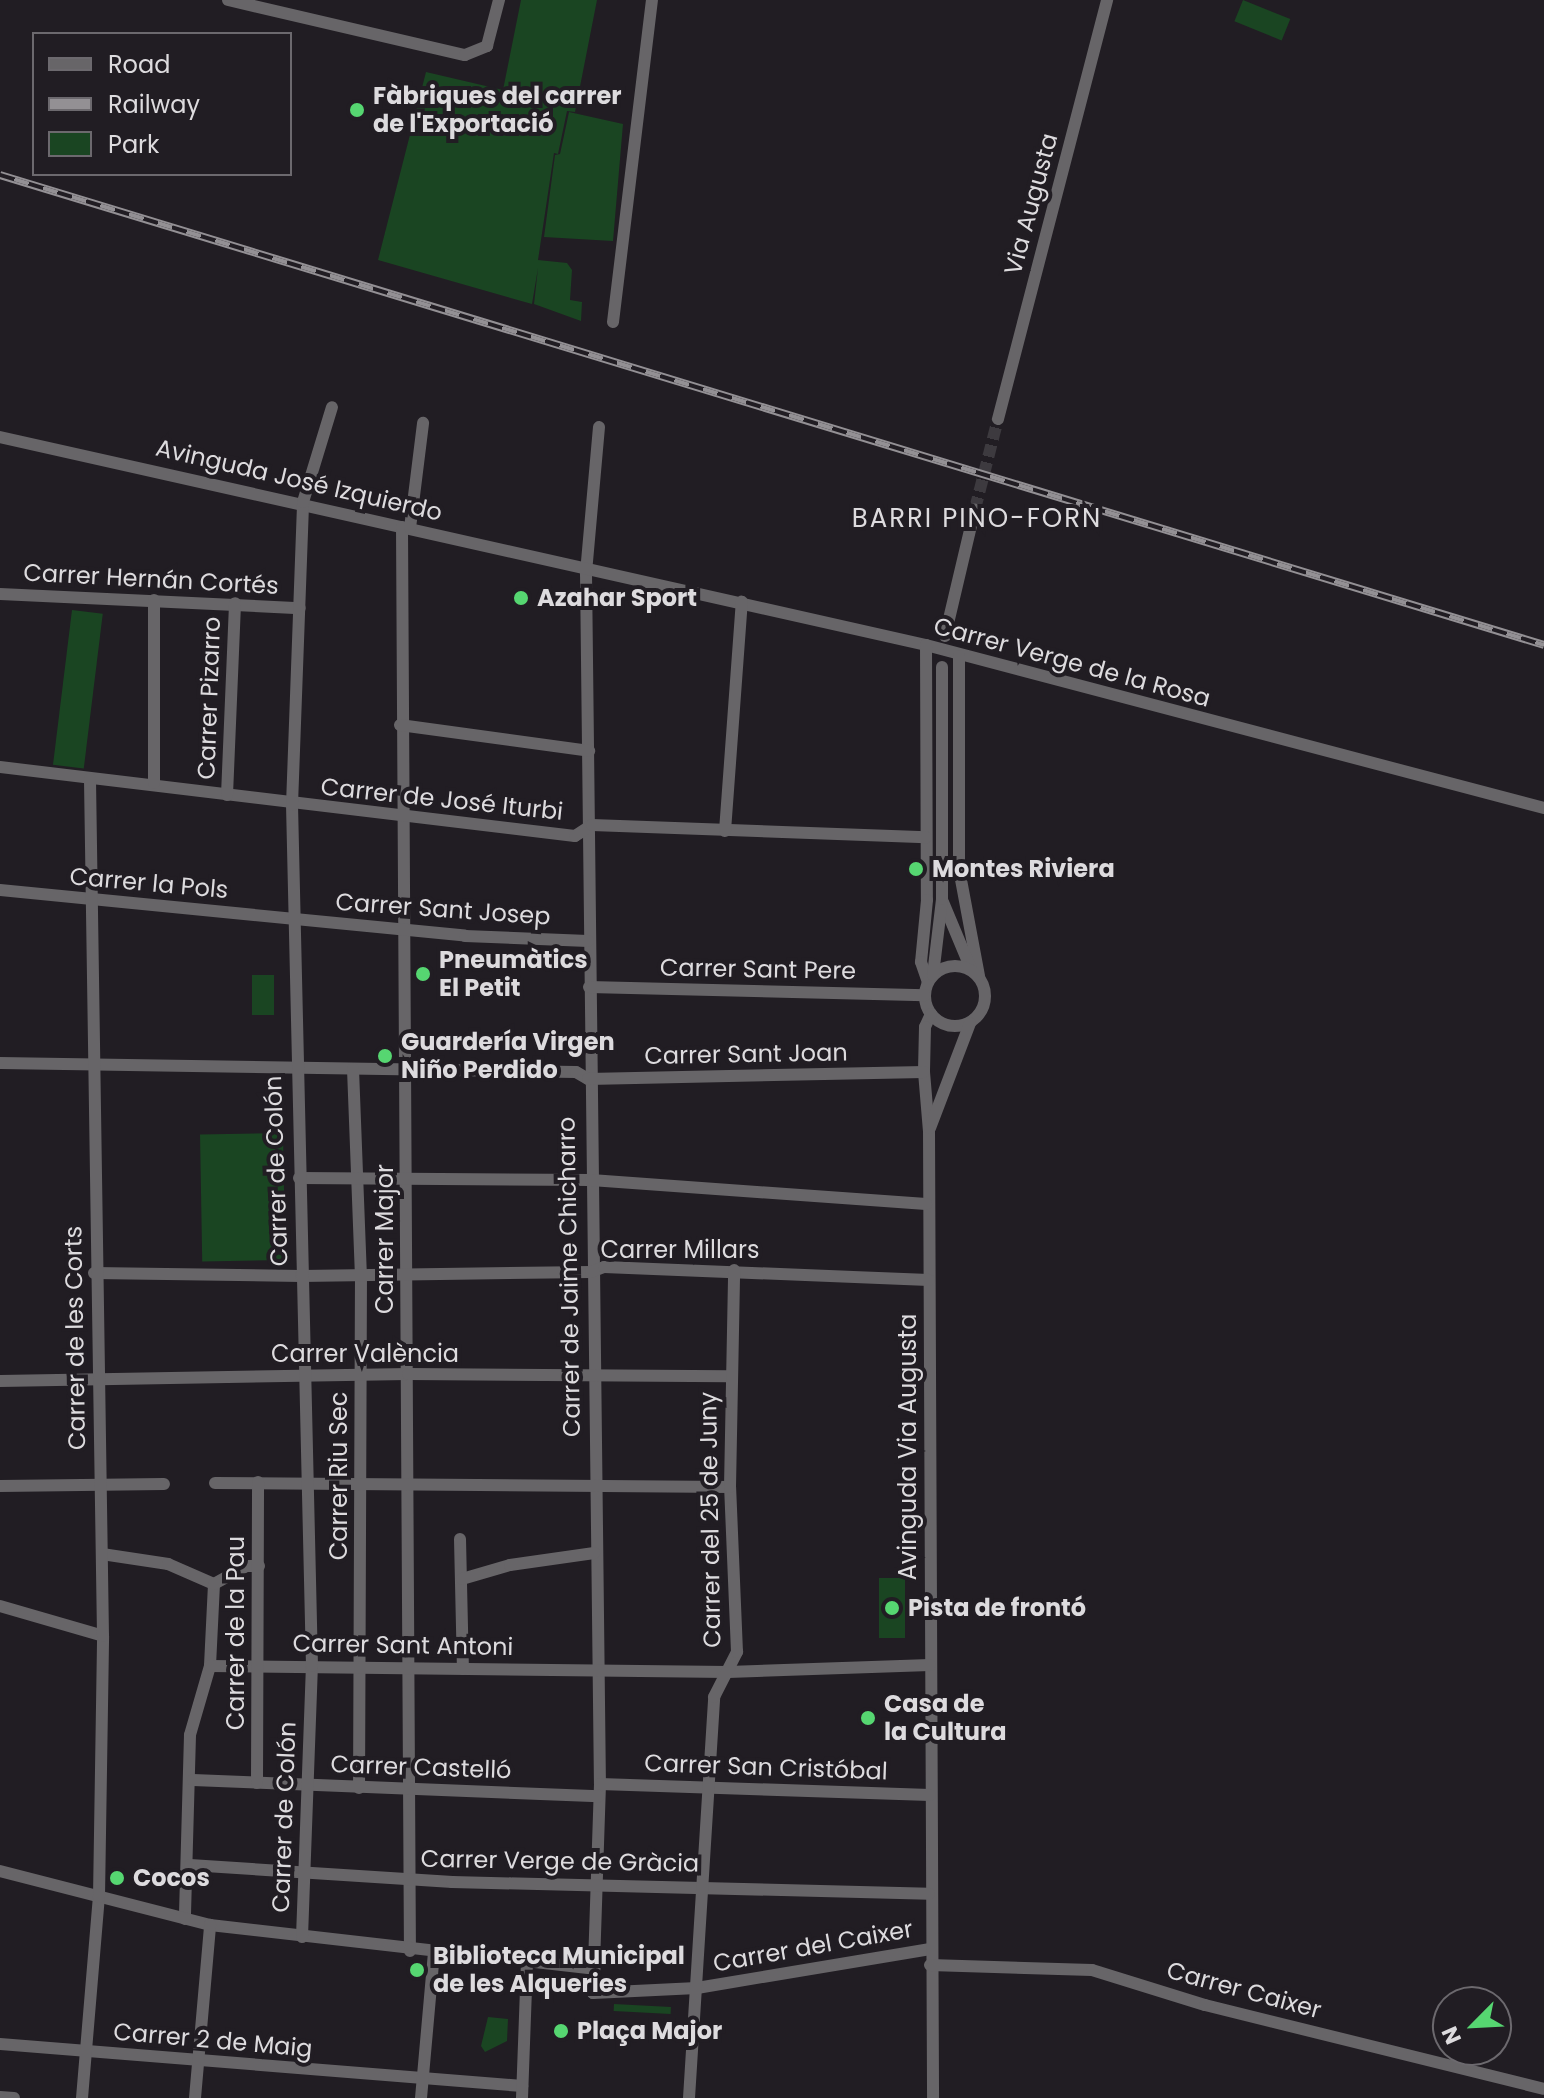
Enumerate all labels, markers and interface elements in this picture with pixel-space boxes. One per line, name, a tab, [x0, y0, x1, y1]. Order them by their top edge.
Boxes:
legend	[32, 32, 292, 176]
text: Road	[108, 48, 170, 81]
place label: Fàbriques del carrer de l'Exportació	[373, 82, 621, 138]
text: Railway	[108, 88, 200, 121]
marker: Fàbriques del carrer de l'Exportació	[348, 101, 366, 119]
text: Park	[108, 128, 159, 161]
street label: Via Augusta	[998, 130, 1064, 278]
street label: Avinguda José Izquierdo	[153, 433, 445, 527]
district label: BARRI PINO-FORN	[852, 503, 1102, 535]
street label: Carrer Hernán Cortés	[23, 558, 279, 600]
place label: Azahar Sport	[537, 584, 697, 612]
marker: Azahar Sport	[512, 589, 530, 607]
street label: Carrer Verge de la Rosa	[931, 611, 1213, 713]
street label: Carrer Pizarro	[192, 616, 226, 780]
street label: Carrer de José Iturbi	[319, 772, 565, 826]
place label: Montes Riviera	[932, 855, 1115, 883]
marker: Montes Riviera	[907, 860, 925, 878]
street label: Carrer la Pols	[68, 862, 230, 904]
street label: Carrer Sant Josep	[335, 887, 551, 931]
place label: Pneumàtics El Petit	[439, 946, 588, 1002]
street label: Carrer Sant Pere	[660, 953, 856, 985]
marker: Pneumàtics El Petit	[414, 965, 432, 983]
place label: Guardería Virgen Niño Perdido	[401, 1028, 615, 1084]
street label: Carrer Sant Joan	[644, 1038, 848, 1070]
marker: Guardería Virgen Niño Perdido	[376, 1047, 394, 1065]
street label: Carrer de Colón	[258, 1075, 294, 1267]
street label: Carrer de Jaime Chicharro	[552, 1117, 586, 1437]
street label: Carrer Major	[371, 1164, 399, 1314]
street label: Carrer de les Corts	[59, 1226, 91, 1450]
street label: Carrer Millars	[601, 1236, 759, 1264]
street label: Avinguda Via Augusta	[894, 1314, 922, 1580]
street label: Carrer València	[271, 1340, 459, 1368]
street label: Carrer Riu Sec	[325, 1392, 353, 1560]
street label: Carrer del 25 de Juny	[693, 1392, 727, 1648]
street label: Carrer de la Pau	[222, 1536, 250, 1730]
place label: Pista de frontó	[908, 1594, 1086, 1622]
marker: Pista de frontó	[883, 1599, 901, 1617]
street label: Carrer Sant Antoni	[292, 1629, 514, 1661]
place label: Casa de la Cultura	[884, 1690, 1006, 1746]
marker: Casa de la Cultura	[859, 1709, 877, 1727]
street label: Carrer de Colón	[266, 1721, 302, 1913]
street label: Carrer San Cristóbal	[644, 1748, 888, 1786]
street label: Carrer Castelló	[330, 1749, 512, 1785]
street label: Carrer Verge de Gràcia	[421, 1844, 699, 1878]
place label: Cocos	[133, 1864, 210, 1892]
marker: Cocos	[108, 1869, 126, 1887]
street label: Carrer del Caixer	[711, 1914, 915, 1978]
place label: Biblioteca Municipal de les Alqueries	[433, 1942, 685, 1998]
street label: Carrer Caixer	[1164, 1956, 1324, 2024]
marker: Biblioteca Municipal de les Alqueries	[408, 1961, 426, 1979]
north arrow	[1432, 1986, 1512, 2066]
street label: Carrer 2 de Maig	[112, 2017, 314, 2063]
place label: Plaça Major	[577, 2017, 722, 2045]
text: N	[1434, 2021, 1469, 2049]
marker: Plaça Major	[552, 2022, 570, 2040]

